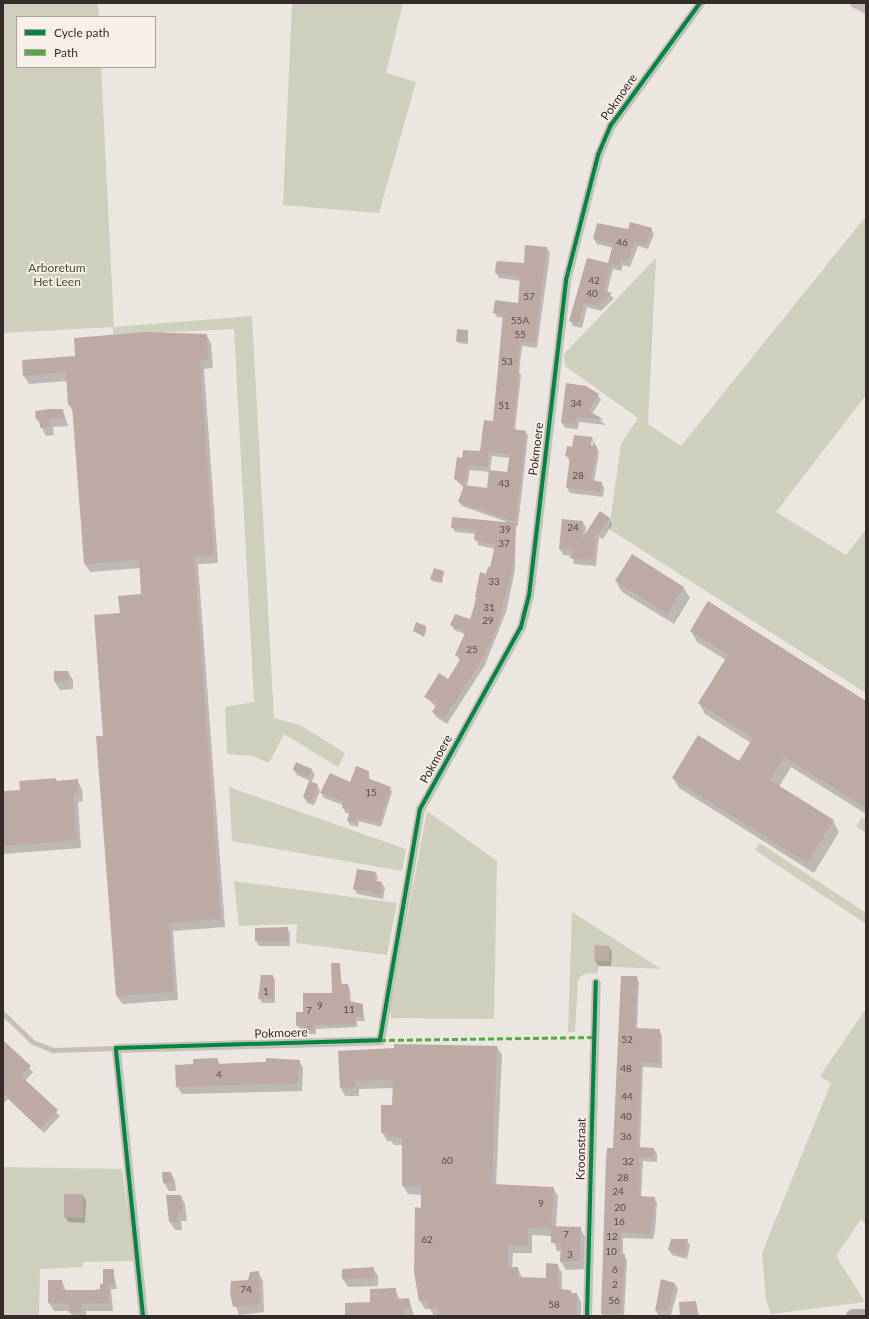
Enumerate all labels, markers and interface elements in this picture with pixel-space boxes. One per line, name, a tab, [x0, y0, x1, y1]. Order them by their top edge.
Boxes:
legend	[16, 16, 156, 68]
text: Cycle path	[54, 25, 109, 40]
text: Path	[54, 45, 78, 60]
street label: Pokmoere	[598, 71, 640, 123]
house number: 46	[616, 237, 628, 249]
park label: Arboretum Het Leen	[28, 261, 86, 289]
house number: 42	[588, 275, 600, 287]
house number: 40	[586, 288, 598, 300]
house number: 57	[523, 291, 535, 303]
house number: 55A	[511, 315, 529, 327]
house number: 55	[514, 329, 526, 341]
house number: 53	[501, 356, 513, 368]
house number: 34	[570, 398, 582, 410]
house number: 51	[498, 400, 510, 412]
street label: Pokmoere	[526, 422, 546, 476]
house number: 28	[572, 470, 584, 482]
house number: 43	[498, 478, 510, 490]
house number: 24	[567, 522, 579, 534]
house number: 39	[499, 524, 511, 536]
house number: 37	[498, 538, 510, 550]
house number: 33	[488, 576, 500, 588]
house number: 31	[483, 602, 495, 614]
house number: 29	[482, 615, 494, 627]
house number: 25	[466, 644, 478, 656]
street label: Pokmoere	[417, 732, 455, 786]
house number: 15	[365, 787, 377, 799]
house number: 1	[263, 986, 269, 998]
house number: 9	[317, 1000, 323, 1012]
house number: 11	[343, 1004, 355, 1016]
house number: 7	[306, 1005, 312, 1017]
street label: Pokmoere	[254, 1025, 308, 1041]
house number: 52	[621, 1034, 633, 1046]
house number: 48	[620, 1063, 632, 1075]
house number: 4	[216, 1069, 222, 1081]
house number: 44	[621, 1091, 633, 1103]
house number: 40	[620, 1111, 632, 1123]
street label: Kroonstraat	[573, 1118, 589, 1180]
house number: 36	[620, 1131, 632, 1143]
house number: 60	[441, 1155, 453, 1167]
house number: 32	[622, 1156, 634, 1168]
house number: 28	[617, 1172, 629, 1184]
house number: 24	[612, 1186, 624, 1198]
house number: 9	[538, 1198, 544, 1210]
house number: 20	[614, 1202, 626, 1214]
house number: 16	[613, 1216, 625, 1228]
house number: 7	[563, 1229, 569, 1241]
house number: 12	[606, 1231, 618, 1243]
house number: 62	[421, 1234, 433, 1246]
house number: 10	[605, 1246, 617, 1258]
house number: 3	[567, 1249, 573, 1261]
house number: 6	[612, 1264, 618, 1276]
house number: 2	[612, 1279, 618, 1291]
house number: 74	[240, 1284, 252, 1296]
house number: 56	[608, 1295, 620, 1307]
house number: 58	[548, 1299, 560, 1311]

